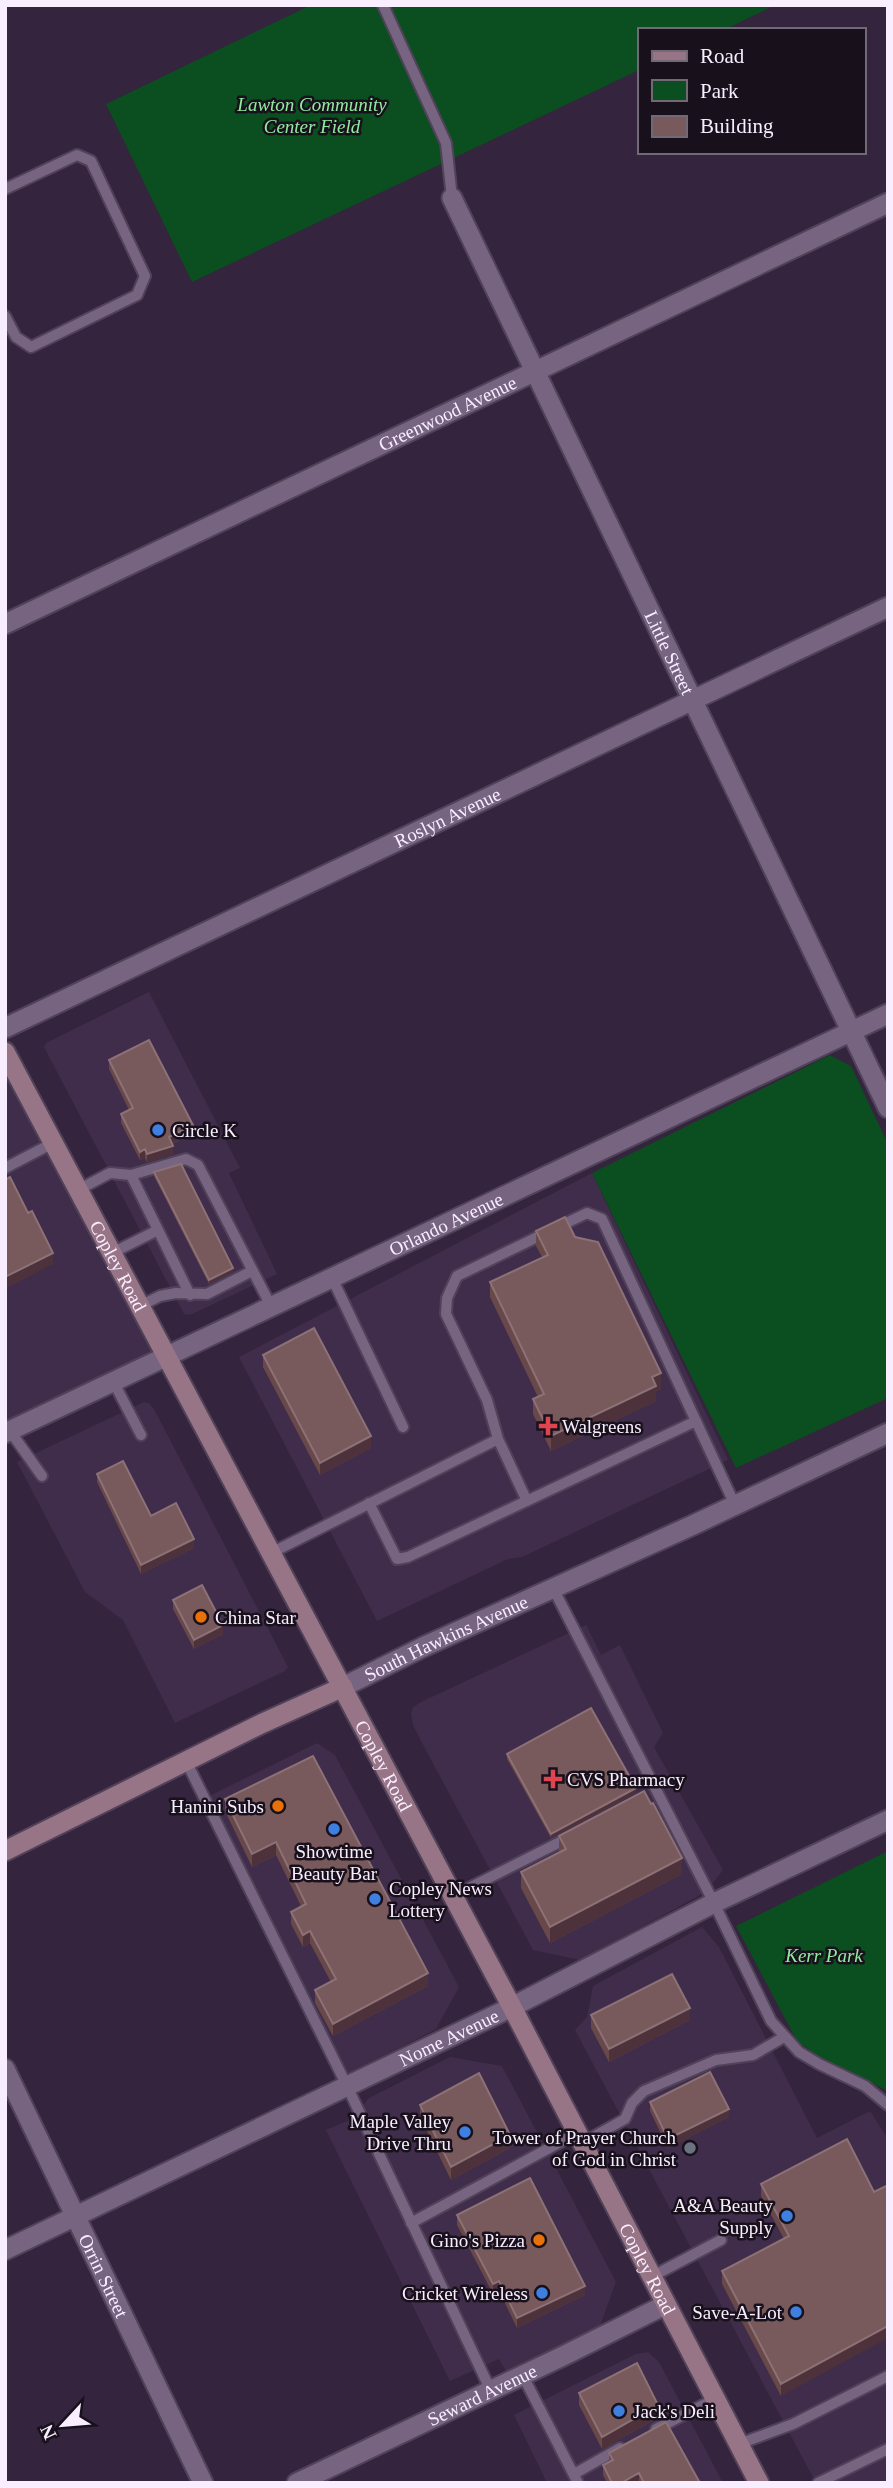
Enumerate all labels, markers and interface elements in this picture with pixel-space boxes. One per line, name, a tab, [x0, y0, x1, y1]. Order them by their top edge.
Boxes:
legend	[638, 28, 865, 154]
text: Road	[700, 44, 745, 68]
text: Park	[700, 79, 739, 103]
park label: Lawton Community Center Field	[236, 94, 387, 137]
text: Building	[700, 114, 774, 138]
street label: Greenwood Avenue	[375, 372, 520, 455]
street label: Little Street	[640, 608, 699, 699]
street label: Roslyn Avenue	[391, 783, 504, 852]
place label: Circle K	[172, 1120, 237, 1141]
marker: Circle K	[150, 1122, 166, 1138]
street label: Orlando Avenue	[386, 1188, 506, 1260]
street label: Copley Road	[85, 1217, 151, 1315]
place label: Walgreens	[562, 1416, 642, 1437]
marker: Walgreens	[540, 1418, 556, 1434]
street label: South Hawkins Avenue	[361, 1591, 531, 1686]
place label: China Star	[215, 1607, 296, 1628]
marker: China Star	[193, 1609, 209, 1625]
street label: Copley Road	[351, 1717, 416, 1815]
place label: CVS Pharmacy	[567, 1769, 685, 1790]
marker: CVS Pharmacy	[545, 1771, 561, 1787]
place label: Hanini Subs	[171, 1796, 264, 1817]
marker: Hanini Subs	[270, 1798, 286, 1814]
marker: Showtime Beauty Bar	[326, 1821, 342, 1837]
place label: Showtime Beauty Bar	[291, 1841, 378, 1884]
place label: Copley News Lottery	[389, 1878, 492, 1921]
marker: Copley News Lottery	[367, 1891, 383, 1907]
park label: Kerr Park	[784, 1945, 863, 1966]
street label: Nome Avenue	[396, 2005, 502, 2071]
place label: Maple Valley Drive Thru	[350, 2111, 451, 2154]
marker: Maple Valley Drive Thru	[457, 2124, 473, 2140]
place label: Tower of Prayer Church of God in Christ	[492, 2127, 677, 2170]
marker: Tower of Prayer Church of God in Christ	[682, 2140, 698, 2156]
place label: A&A Beauty Supply	[673, 2195, 773, 2238]
marker: A&A Beauty Supply	[779, 2208, 795, 2224]
street label: Copley Road	[615, 2220, 680, 2318]
place label: Gino's Pizza	[430, 2230, 526, 2251]
street label: Orrin Street	[74, 2231, 133, 2322]
marker: Gino's Pizza	[531, 2232, 547, 2248]
place label: Cricket Wireless	[402, 2283, 528, 2304]
marker: Cricket Wireless	[534, 2285, 550, 2301]
place label: Save-A-Lot	[692, 2302, 783, 2323]
marker: Save-A-Lot	[788, 2304, 804, 2320]
street label: Seward Avenue	[424, 2360, 540, 2430]
north arrow	[28, 2390, 98, 2460]
place label: Jack's Deli	[633, 2401, 715, 2422]
marker: Jack's Deli	[611, 2403, 627, 2419]
text: N	[36, 2421, 61, 2443]

